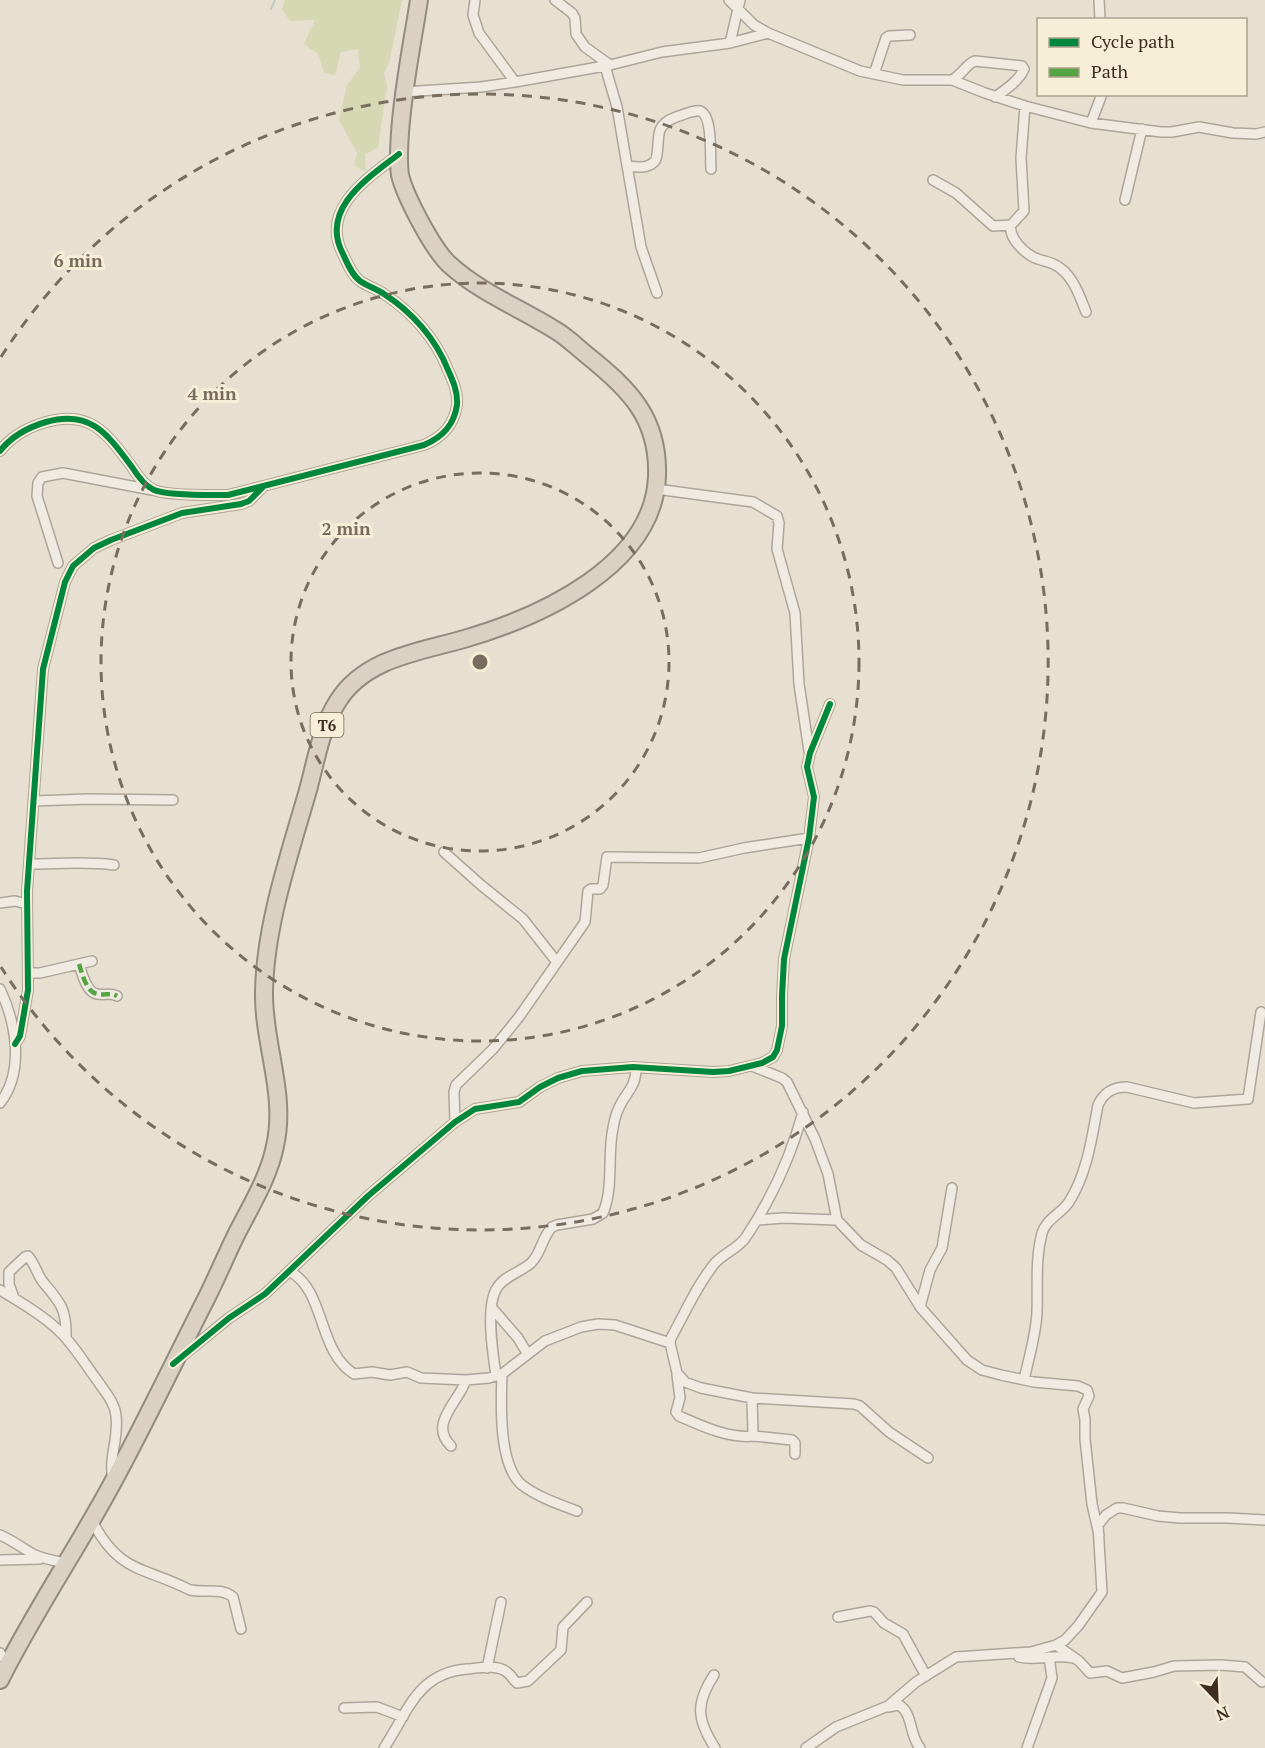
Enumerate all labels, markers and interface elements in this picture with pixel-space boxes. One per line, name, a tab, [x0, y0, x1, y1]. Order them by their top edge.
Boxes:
legend	[1037, 18, 1247, 96]
text: Cycle path	[1091, 29, 1175, 53]
text: Path	[1091, 59, 1128, 83]
text: 6 min	[53, 248, 103, 272]
text: 4 min	[187, 381, 237, 405]
text: 2 min	[321, 516, 371, 540]
centre of rings	[470, 652, 490, 672]
road number: T6	[310, 713, 344, 737]
north arrow	[1187, 1670, 1247, 1730]
text: N	[1213, 1701, 1233, 1726]

